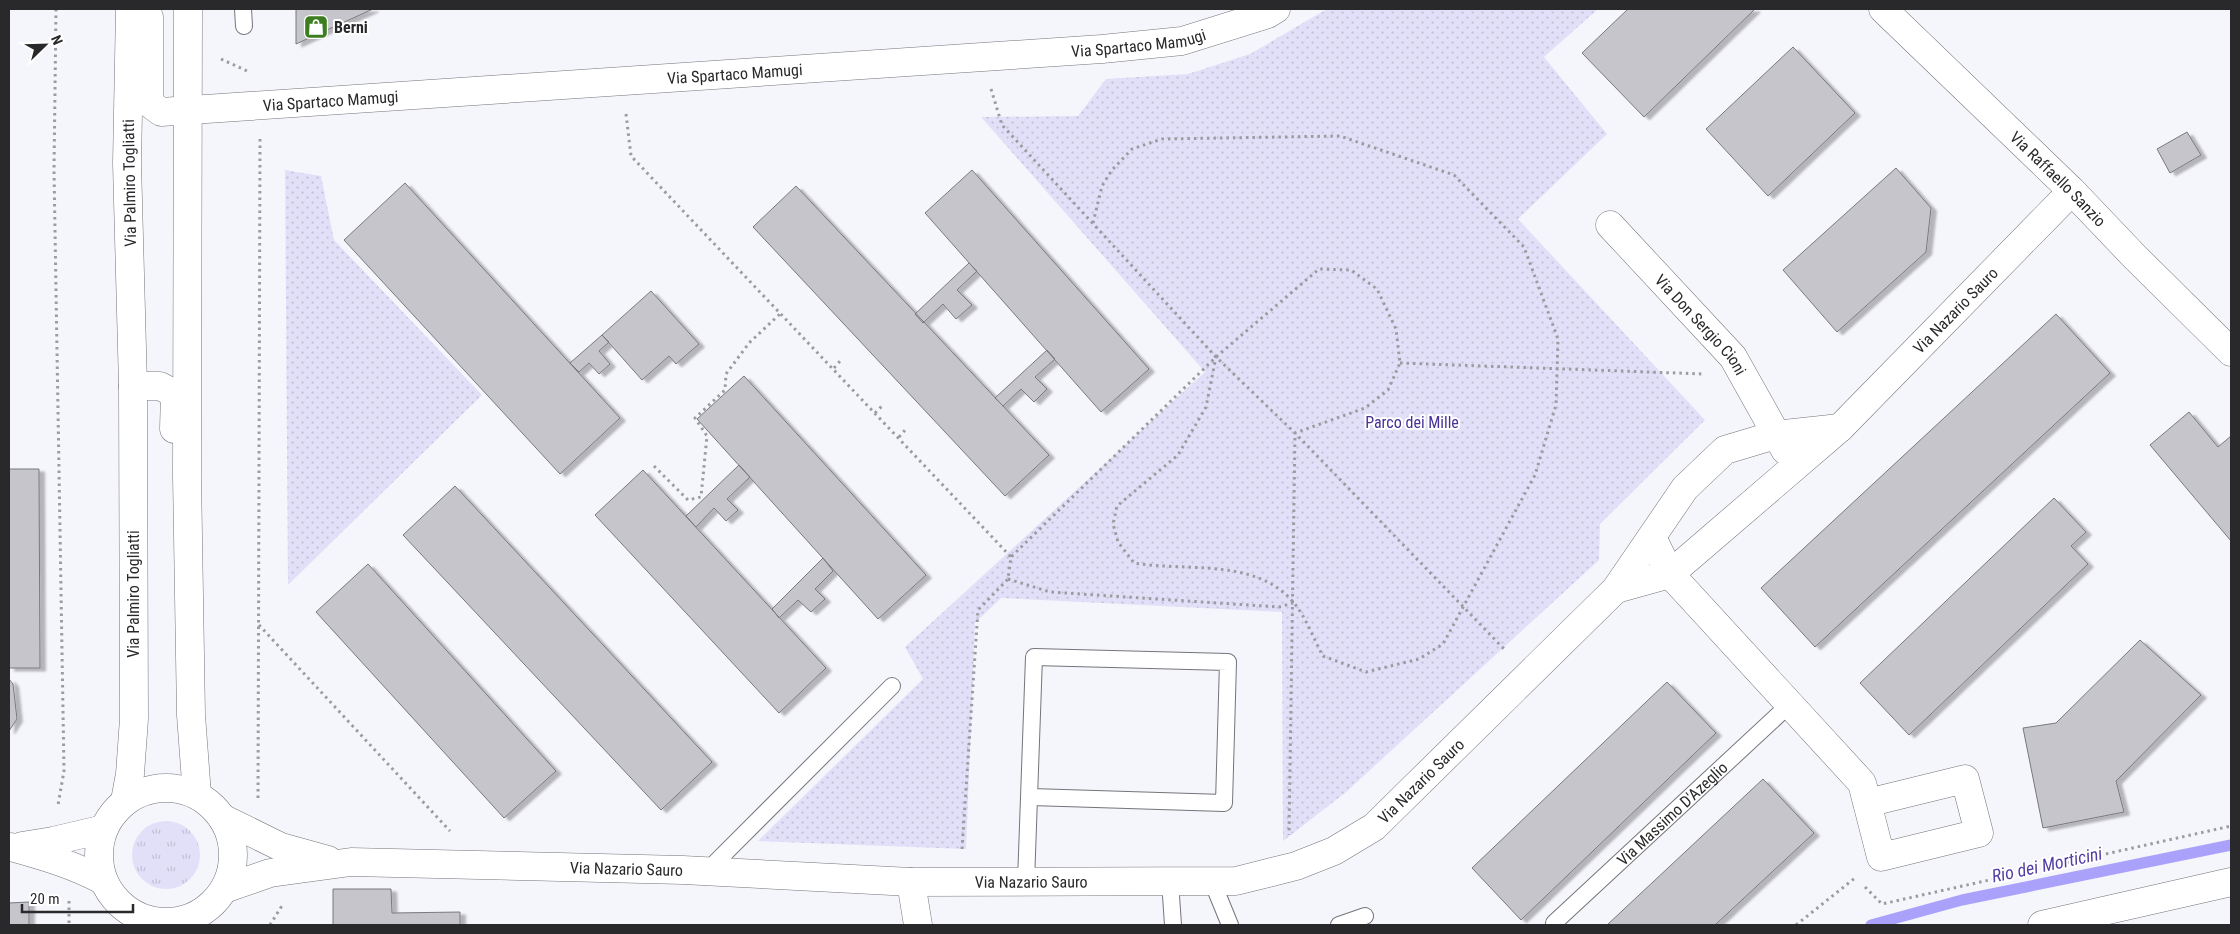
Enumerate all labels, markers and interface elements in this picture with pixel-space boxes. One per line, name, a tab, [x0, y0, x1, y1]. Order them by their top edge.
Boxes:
shop icon: Berni	[303, 14, 329, 40]
place label: Berni	[334, 18, 368, 37]
north arrow	[20, 20, 70, 70]
street label: Via Spartaco Mamugi	[1071, 25, 1208, 61]
text: N	[48, 33, 66, 47]
street label: Via Spartaco Mamugi	[666, 60, 803, 88]
street label: Via Spartaco Mamugi	[262, 87, 399, 115]
street label: Via Palmiro Togliatti	[119, 119, 140, 247]
street label: Via Raffaello Sanzio	[2006, 128, 2110, 231]
street label: Via Nazario Sauro	[1909, 264, 2002, 358]
street label: Via Don Sergio Cioni	[1651, 271, 1750, 378]
park label: Parco dei Mille	[1365, 413, 1459, 432]
street label: Via Palmiro Togliatti	[124, 530, 143, 658]
street label: Via Nazario Sauro	[1374, 735, 1468, 828]
street label: Via Massimo D'Azeglio	[1613, 758, 1732, 870]
water label: Rio dei Morticini	[1990, 842, 2105, 886]
street label: Via Nazario Sauro	[570, 858, 683, 880]
street label: Via Nazario Sauro	[975, 872, 1088, 892]
scale bar	[22, 882, 134, 914]
text: 20 m	[30, 890, 60, 908]

